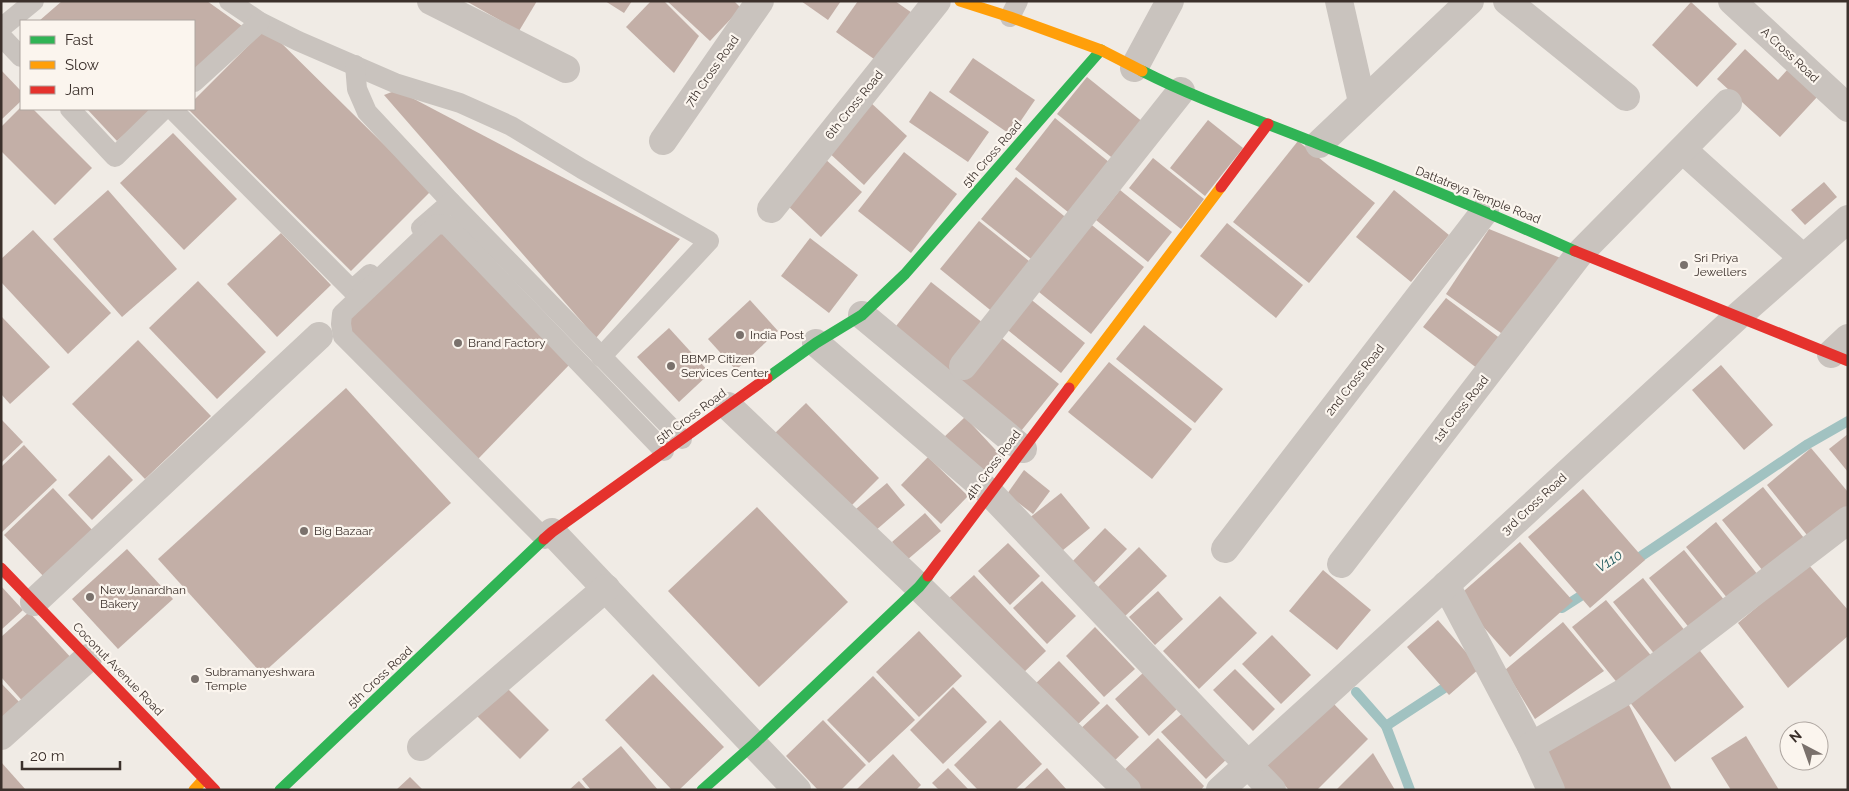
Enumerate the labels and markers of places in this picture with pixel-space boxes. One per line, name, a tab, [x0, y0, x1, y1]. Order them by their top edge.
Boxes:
place label: Sri Priya Jewellers	[1694, 251, 1747, 279]
marker: Sri Priya Jewellers	[1678, 259, 1690, 271]
place label: India Post	[750, 328, 804, 342]
marker: India Post	[734, 329, 746, 341]
place label: Brand Factory	[468, 336, 546, 350]
marker: Brand Factory	[452, 337, 464, 349]
place label: BBMP Citizen Services Center	[681, 352, 769, 380]
marker: BBMP Citizen Services Center	[665, 360, 677, 372]
place label: Big Bazaar	[314, 524, 374, 538]
marker: Big Bazaar	[298, 525, 310, 537]
place label: New Janardhan Bakery	[100, 583, 186, 611]
marker: New Janardhan Bakery	[84, 591, 96, 603]
place label: Subramanyeshwara Temple	[205, 665, 315, 693]
marker: Subramanyeshwara Temple	[189, 673, 201, 685]

